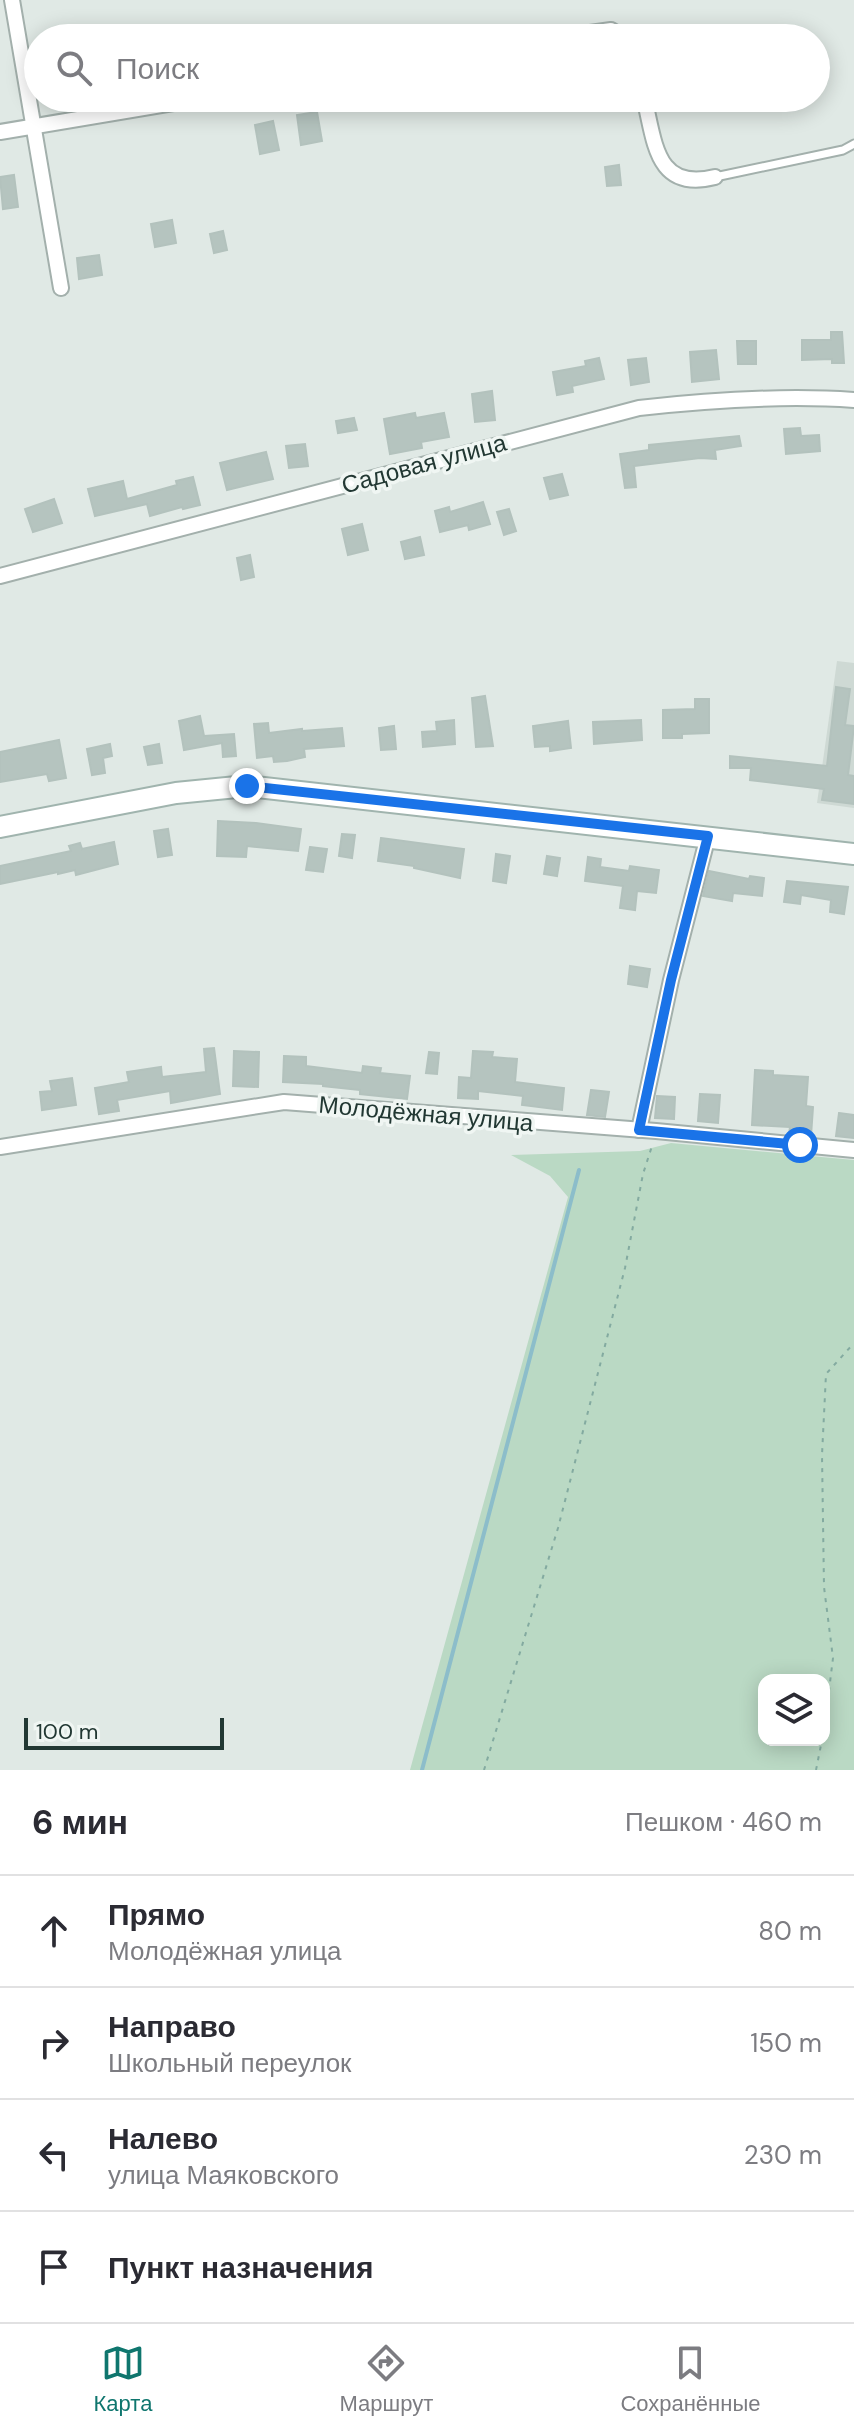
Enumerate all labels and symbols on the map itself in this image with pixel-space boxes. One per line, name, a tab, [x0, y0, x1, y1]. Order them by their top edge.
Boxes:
street label: Садовая улица	[338, 426, 510, 500]
route end	[229, 768, 265, 804]
street label: Молодёжная улица	[317, 1089, 535, 1138]
route start	[782, 1127, 818, 1163]
scale bar	[24, 1714, 224, 1750]

